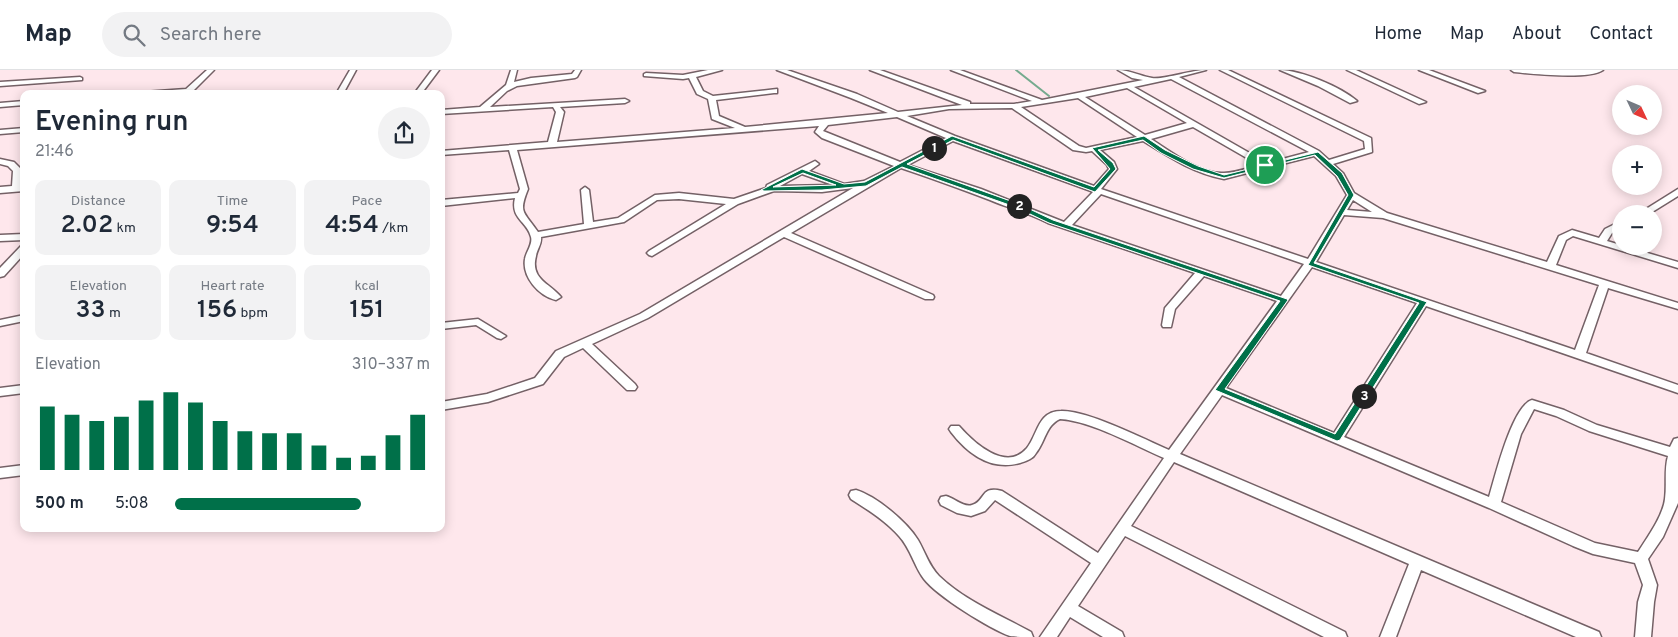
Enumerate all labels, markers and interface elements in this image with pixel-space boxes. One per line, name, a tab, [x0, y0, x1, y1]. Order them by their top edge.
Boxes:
search box	[102, 12, 452, 57]
text: Map	[25, 20, 72, 50]
icon: search	[120, 21, 148, 49]
text: Search here	[160, 23, 261, 47]
text: Home	[1374, 23, 1422, 46]
text: Map	[1450, 23, 1484, 46]
text: About	[1512, 23, 1561, 46]
text: Contact	[1589, 23, 1653, 46]
north arrow	[1612, 85, 1662, 135]
map controls	[1612, 85, 1662, 255]
text: Evening run	[35, 105, 189, 141]
button: share	[378, 107, 430, 159]
pin: 1	[922, 136, 946, 160]
text: 1	[932, 140, 937, 157]
text: 21:46	[35, 142, 74, 162]
pin	[1244, 144, 1286, 186]
button: +	[1612, 145, 1662, 195]
icon: arrive	[1251, 151, 1279, 179]
text: Distance	[71, 193, 126, 210]
text: Time	[217, 193, 248, 210]
text: Pace	[351, 193, 382, 210]
pin: 2	[1006, 194, 1032, 218]
text: 2	[1015, 198, 1024, 215]
button: −	[1612, 205, 1662, 255]
text: 2.02	[60, 210, 113, 242]
text: 9:54	[206, 210, 259, 242]
text: 4:54	[325, 210, 379, 242]
text: km	[113, 220, 136, 237]
text: /km	[379, 220, 408, 237]
text: Elevation	[69, 278, 127, 295]
text: Heart rate	[200, 278, 265, 295]
text: kcal	[354, 278, 379, 295]
text: 33	[76, 295, 106, 327]
text: 156	[197, 295, 237, 327]
text: 151	[349, 295, 384, 327]
text: m	[106, 305, 121, 322]
text: bpm	[237, 305, 268, 322]
text: Elevation	[35, 355, 101, 375]
text: 310–337 m	[352, 355, 430, 375]
pin: 3	[1352, 384, 1376, 408]
text: 3	[1360, 388, 1369, 405]
text: 500 m	[35, 494, 84, 514]
text: 5:08	[115, 494, 149, 514]

